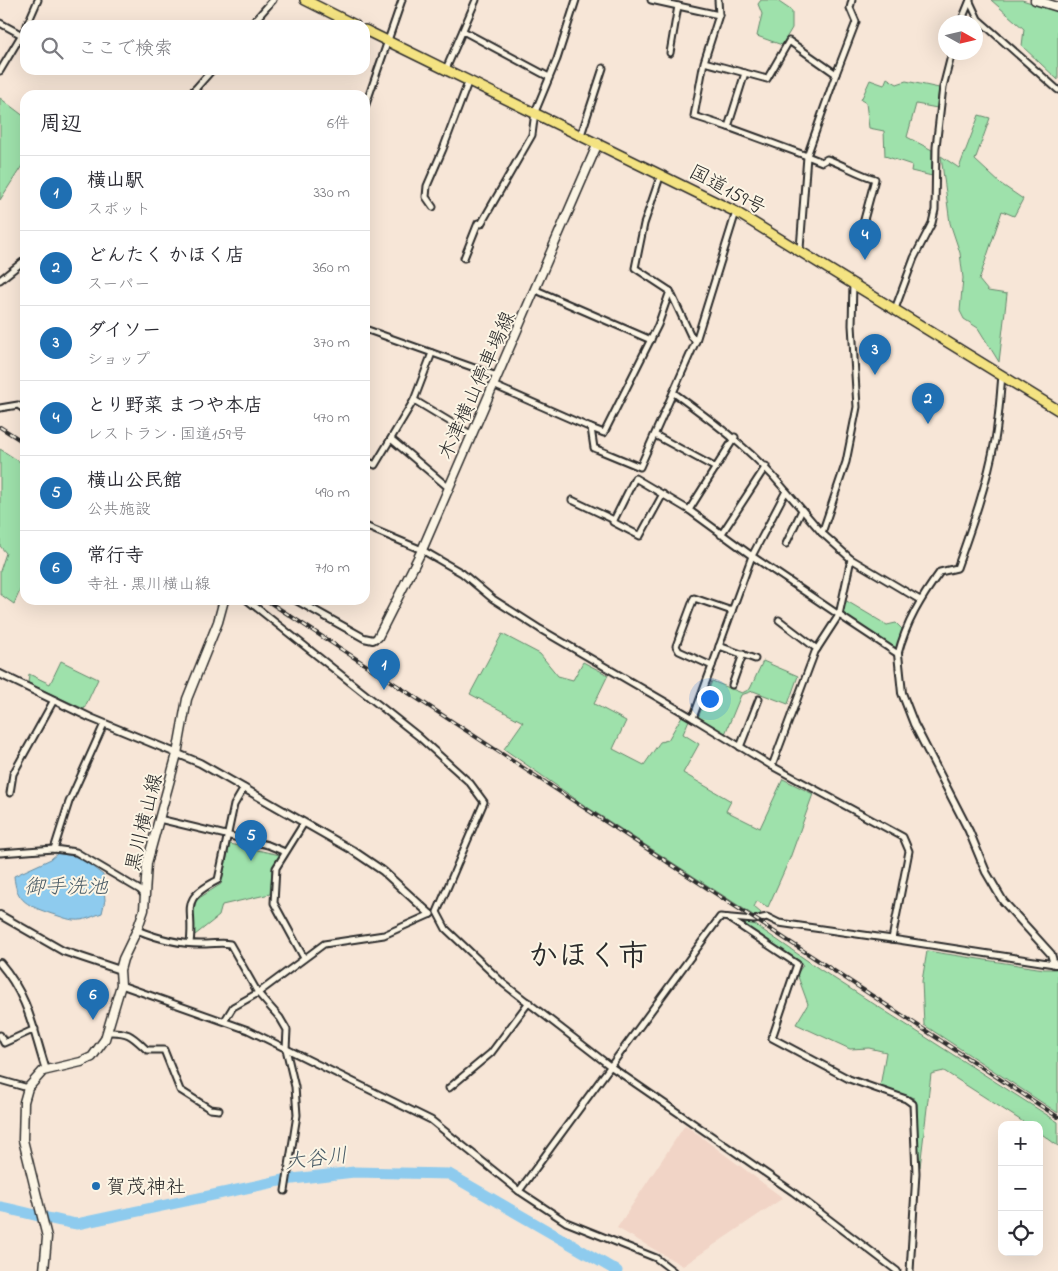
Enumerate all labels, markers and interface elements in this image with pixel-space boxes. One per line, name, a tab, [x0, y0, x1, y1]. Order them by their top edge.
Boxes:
north arrow	[938, 15, 983, 60]
search box	[20, 20, 370, 75]
icon: search	[38, 34, 66, 62]
text: ここで検索	[78, 36, 173, 63]
text: 周辺	[40, 110, 82, 140]
text: 6件	[327, 112, 350, 136]
street label: 国道159号	[683, 159, 771, 224]
text: 横山駅	[87, 168, 144, 195]
text: 1	[53, 181, 59, 205]
text: 330 m	[313, 181, 350, 205]
text: スポット	[87, 198, 151, 222]
pin: 4	[849, 219, 881, 260]
text: どんたく かほく店	[87, 243, 245, 270]
text: 2	[52, 256, 60, 280]
text: 360 m	[313, 256, 350, 280]
text: スーパー	[87, 273, 150, 297]
street label: 木津横山停車場線	[432, 307, 524, 465]
text: ダイソー	[87, 318, 161, 345]
text: 3	[53, 331, 59, 355]
text: 370 m	[313, 331, 350, 355]
pin: 3	[859, 334, 891, 375]
text: ショップ	[87, 348, 150, 372]
pin: 2	[912, 383, 944, 424]
text: とり野菜 まつや本店	[87, 393, 263, 420]
text: 4	[53, 406, 59, 430]
text: 470 m	[313, 406, 350, 430]
text: レストラン · 国道159号	[87, 423, 247, 447]
text: 横山公民館	[87, 468, 182, 495]
text: 5	[51, 481, 61, 505]
text: 490 m	[315, 481, 350, 505]
text: 公共施設	[87, 498, 151, 522]
text: 常行寺	[87, 543, 144, 570]
text: 6	[52, 556, 60, 580]
text: 710 m	[315, 556, 350, 580]
text: 寺社 · 黒川横山線	[87, 573, 210, 597]
pin: 1	[368, 649, 400, 690]
your location	[697, 686, 723, 712]
street label: 黒川横山線	[119, 771, 172, 875]
pin: 5	[235, 820, 267, 861]
water label: 御手洗池	[24, 873, 109, 903]
district label: かほく市	[528, 936, 648, 980]
pin: 6	[77, 979, 109, 1020]
map controls	[998, 1121, 1043, 1256]
button: +	[998, 1121, 1043, 1166]
water label: 大谷川	[283, 1142, 349, 1178]
button: −	[998, 1166, 1043, 1211]
place label: 賀茂神社	[106, 1174, 186, 1203]
marker: 賀茂神社	[90, 1180, 102, 1192]
button: locate	[998, 1211, 1043, 1256]

